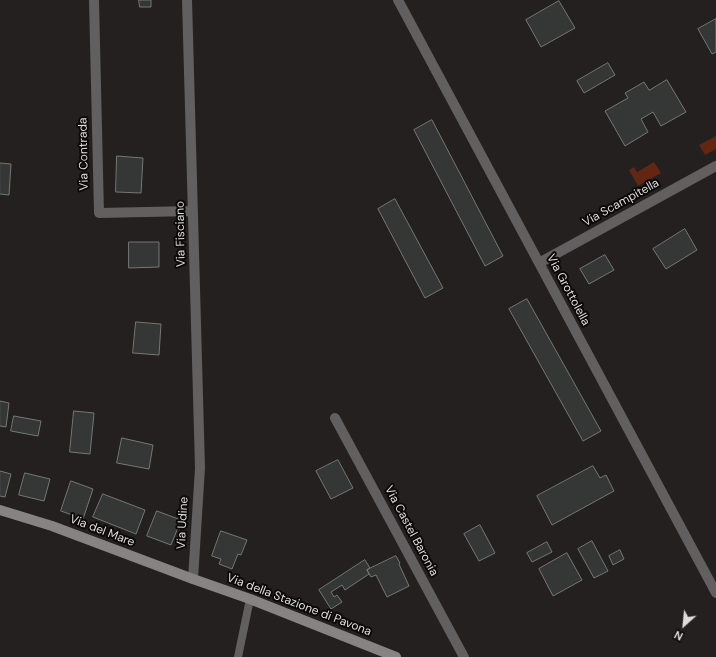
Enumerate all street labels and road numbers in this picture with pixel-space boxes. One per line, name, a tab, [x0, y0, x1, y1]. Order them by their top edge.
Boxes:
street label: Via Contrada	[76, 117, 92, 191]
street label: Via Scampitella	[580, 176, 662, 230]
street label: Via Fisciano	[173, 201, 189, 267]
street label: Via Grottolella	[543, 252, 593, 328]
street label: Via Castel Baronia	[381, 483, 441, 579]
street label: Via Udine	[174, 496, 192, 550]
street label: Via del Mare	[67, 512, 137, 550]
street label: Via della Stazione di Pavona	[225, 571, 373, 639]

